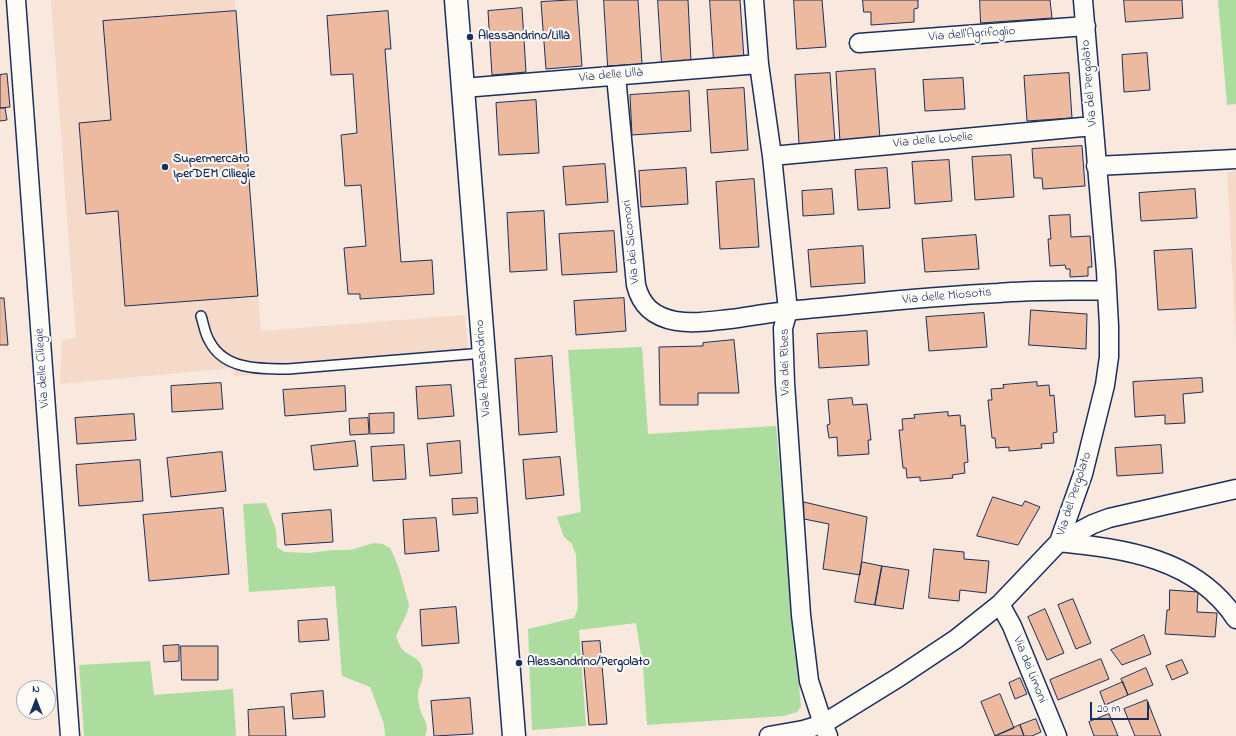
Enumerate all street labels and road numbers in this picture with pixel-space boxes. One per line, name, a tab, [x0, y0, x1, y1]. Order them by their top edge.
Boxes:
street label: Via dell'Agrifoglio	[928, 24, 1016, 46]
street label: Via del Pergolato	[1078, 39, 1102, 127]
street label: Via delle Lillà	[578, 65, 644, 87]
street label: Via delle Lobelie	[892, 130, 974, 152]
street label: Via dei Sicomori	[620, 199, 644, 285]
street label: Via delle Miosotis	[902, 285, 992, 309]
street label: Viale Alessandrino	[473, 319, 495, 417]
street label: Via delle Ciliegie	[32, 328, 54, 408]
street label: Via dei Ribes	[778, 328, 794, 396]
street label: Via del Pergolato	[1054, 450, 1096, 538]
street label: Via dei Limoni	[1008, 634, 1050, 706]

